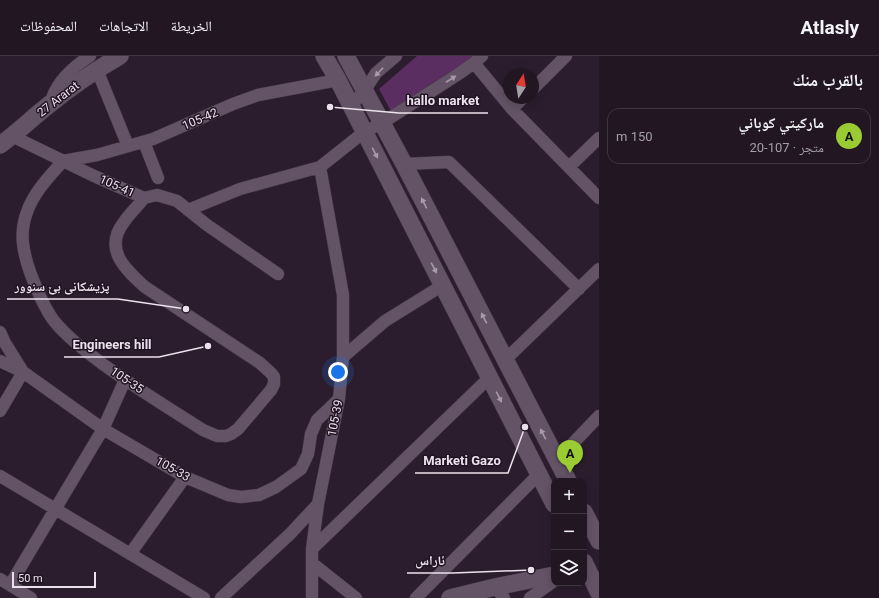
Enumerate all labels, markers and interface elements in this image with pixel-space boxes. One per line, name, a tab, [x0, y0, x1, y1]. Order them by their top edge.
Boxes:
text: Atlasly	[800, 16, 859, 39]
text: المحفوظات	[20, 18, 77, 34]
text: الاتجاهات	[99, 18, 149, 34]
text: الخريطة	[171, 18, 212, 34]
one-way arrow	[374, 67, 383, 77]
north arrow	[503, 68, 539, 104]
text: بالقرب منك	[792, 70, 863, 90]
one-way arrow	[445, 75, 456, 83]
street label: 27 Ararat	[34, 78, 82, 120]
callout: hallo market	[399, 88, 488, 113]
text: hallo market	[407, 93, 480, 108]
street label: 105-42	[180, 105, 220, 133]
text: ماركيتي كوباني	[739, 114, 824, 132]
text: 150 m	[616, 129, 653, 144]
text: A	[845, 129, 853, 144]
text: متجر · 107-20	[749, 140, 824, 155]
one-way arrow	[372, 147, 378, 158]
street label: 105-41	[97, 172, 137, 200]
one-way arrow	[421, 197, 427, 209]
one-way arrow	[431, 262, 437, 274]
callout: پزیشکانی بێ سنوور	[7, 274, 118, 299]
text: پزیشکانی بێ سنوور	[13, 279, 110, 295]
one-way arrow	[481, 313, 487, 324]
callout: Engineers hill	[64, 332, 159, 357]
text: Engineers hill	[72, 337, 152, 352]
your location	[328, 362, 348, 382]
street label: 105-35	[108, 364, 146, 396]
one-way arrow	[496, 391, 502, 403]
street label: 105-39	[325, 398, 345, 438]
one-way arrow	[540, 428, 547, 440]
pin: A	[557, 440, 583, 473]
callout: Marketi Gazo	[415, 448, 508, 473]
text: Marketi Gazo	[423, 453, 501, 468]
street label: 105-33	[153, 454, 193, 484]
map controls	[551, 478, 587, 586]
button: +	[551, 478, 587, 514]
button: −	[551, 514, 587, 550]
callout: ئاراس	[407, 548, 453, 573]
button: layers	[551, 550, 587, 586]
text: ئاراس	[415, 553, 445, 569]
scale bar	[12, 570, 96, 589]
text: 50 m	[18, 572, 43, 585]

